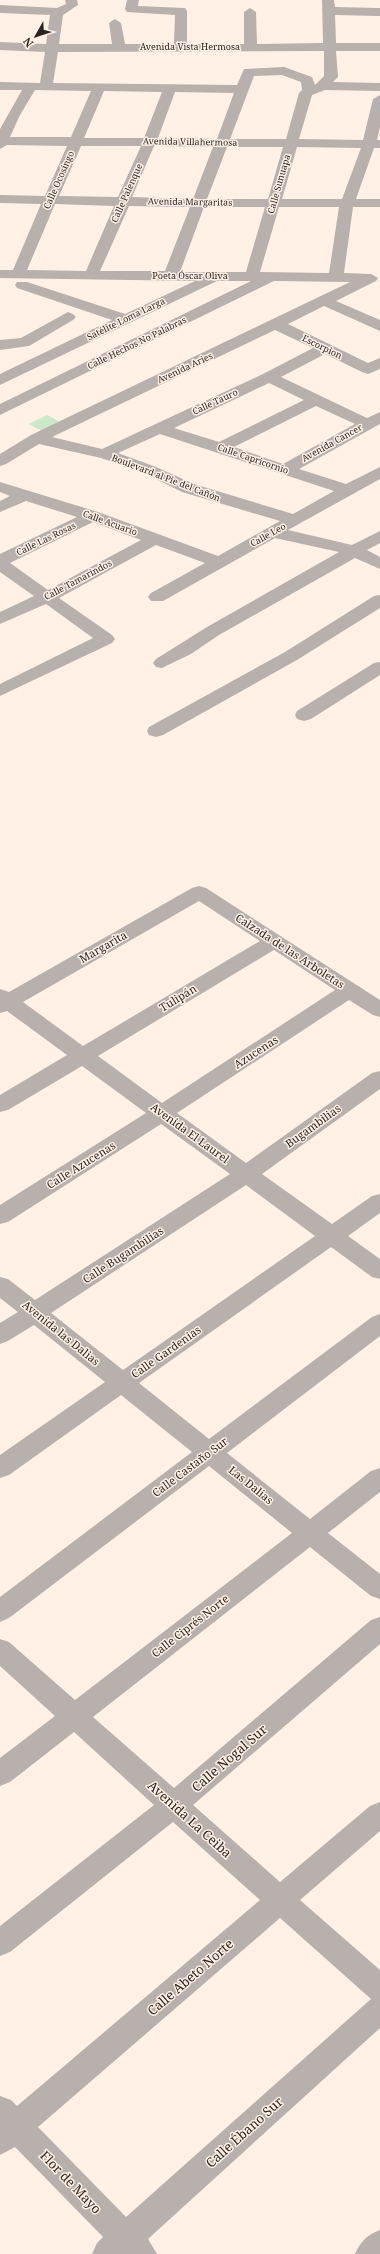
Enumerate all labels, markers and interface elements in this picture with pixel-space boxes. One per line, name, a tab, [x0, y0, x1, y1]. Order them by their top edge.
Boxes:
north arrow	[16, 16, 56, 56]
text: N	[19, 34, 36, 51]
street label: Avenida Vista Hermosa	[140, 40, 240, 53]
street label: Avenida Villahermosa	[143, 134, 237, 149]
street label: Calle Ocosingo	[40, 149, 77, 211]
street label: Calle Sunuapa	[264, 153, 293, 215]
street label: Calle Palenque	[108, 161, 145, 224]
street label: Avenida Margaritas	[148, 194, 232, 209]
street label: Poeta Óscar Oliva	[152, 269, 228, 282]
street label: Satélite Loma Larga	[85, 294, 167, 343]
street label: Calle Hechos No Palabras	[85, 313, 188, 372]
street label: Escorpion	[300, 331, 345, 362]
street label: Avenida Aries	[155, 349, 215, 386]
street label: Calle Tauro	[190, 385, 240, 418]
street label: Avenida Cancer	[299, 420, 365, 465]
street label: Calle Capricornio	[216, 440, 290, 477]
street label: Boulevard al Pie del Cañón	[110, 451, 223, 504]
street label: Calle Acuario	[81, 507, 139, 538]
street label: Calle Las Rosas	[14, 519, 78, 559]
street label: Calle Leo	[248, 519, 288, 550]
street label: Calle Tamarindos	[42, 556, 114, 603]
street label: Calzada de las Arboletas	[233, 910, 348, 992]
street label: Margarita	[76, 927, 129, 966]
street label: Tulipán	[156, 981, 199, 1014]
street label: Azucenas	[231, 1032, 281, 1071]
street label: Avenida El Laurel	[148, 1099, 233, 1166]
street label: Bugambilias	[282, 1100, 343, 1151]
street label: Calle Azucenas	[44, 1137, 118, 1192]
street label: Calle Bugambilias	[79, 1223, 166, 1286]
street label: Avenida las Dalias	[19, 1297, 103, 1369]
street label: Calle Gardenias	[128, 1322, 204, 1381]
street label: Calle Castaño Sur	[149, 1433, 231, 1500]
street label: Las Dalias	[226, 1462, 277, 1507]
street label: Calle Ciprés Norte	[148, 1591, 231, 1660]
street label: Calle Nogal Sur	[188, 1720, 270, 1796]
street label: Avenida La Ceiba	[144, 1776, 236, 1862]
street label: Calle Abeto Norte	[143, 1935, 237, 2019]
street label: Calle Ébano Sur	[202, 2093, 286, 2171]
street label: Flor de Mayo	[36, 2147, 106, 2217]

